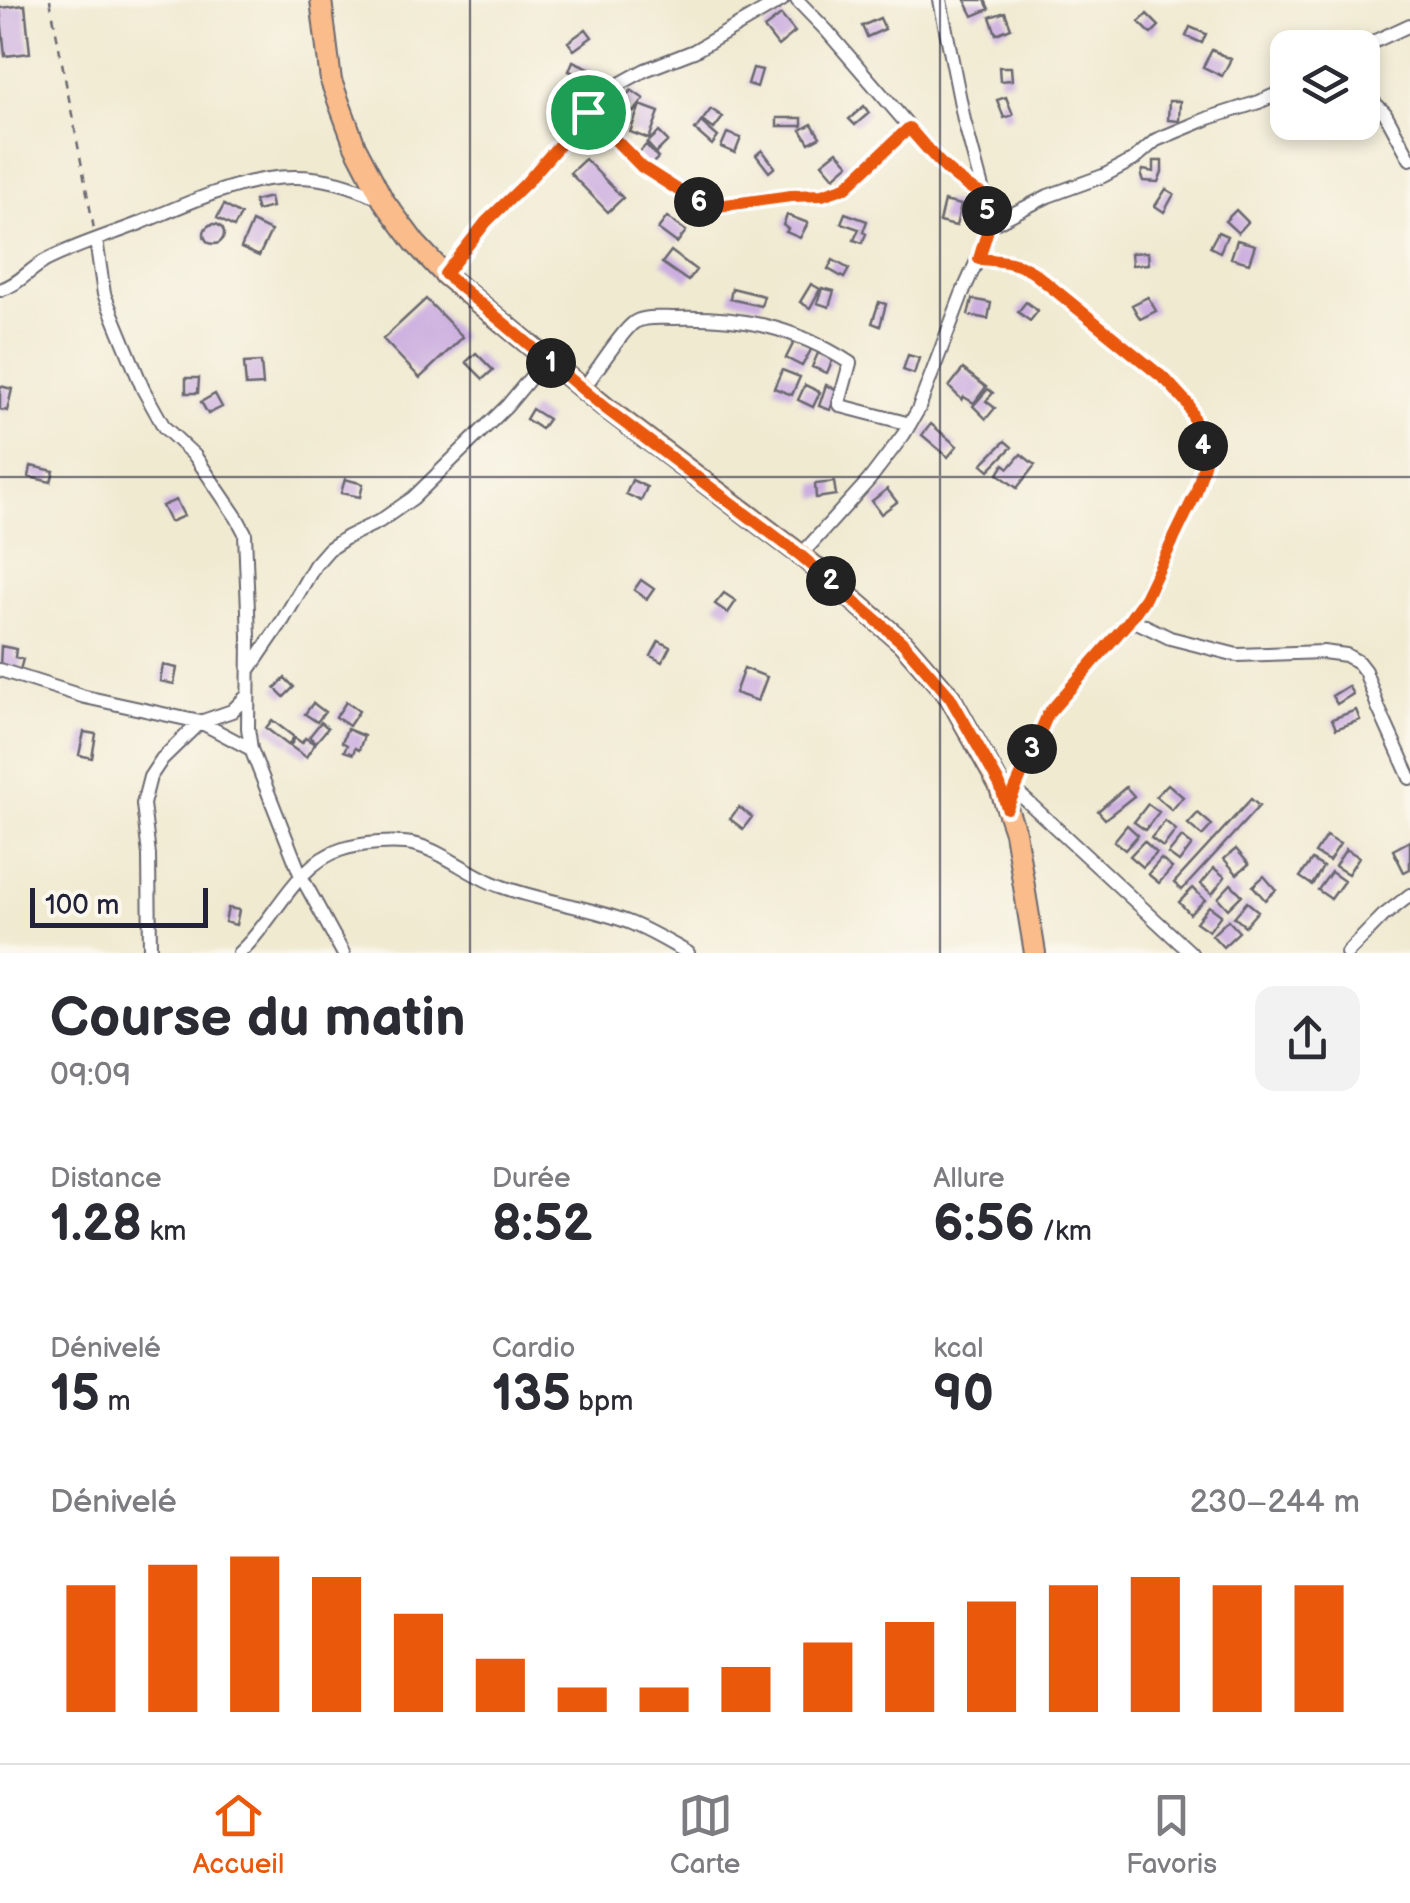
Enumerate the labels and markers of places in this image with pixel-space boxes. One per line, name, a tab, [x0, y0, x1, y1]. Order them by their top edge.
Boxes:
pin	[546, 70, 631, 155]
pin: 6	[674, 177, 724, 227]
pin: 5	[962, 186, 1012, 236]
pin: 1	[526, 338, 576, 388]
pin: 4	[1178, 421, 1228, 471]
pin: 2	[806, 556, 856, 606]
pin: 3	[1007, 724, 1057, 774]

